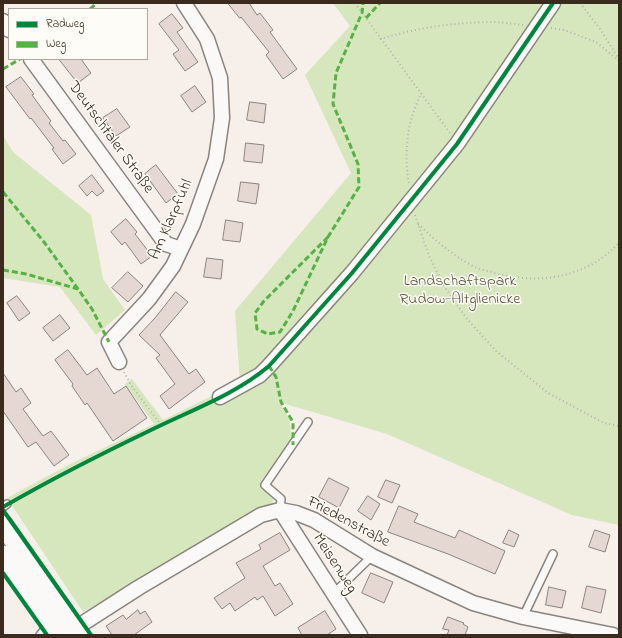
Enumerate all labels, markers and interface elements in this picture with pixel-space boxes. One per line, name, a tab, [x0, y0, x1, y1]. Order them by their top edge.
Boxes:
legend	[8, 8, 148, 60]
text: Radweg	[46, 15, 85, 33]
text: Weg	[46, 35, 66, 53]
street label: Deutschtaler Straße	[63, 78, 157, 198]
street label: Am Klarpfuhl	[146, 177, 198, 263]
park label: Landschaftspark Rudow-Altglienicke	[399, 272, 521, 310]
street label: Friedenstraße	[303, 493, 393, 553]
street label: Meisenweg	[307, 530, 361, 598]

